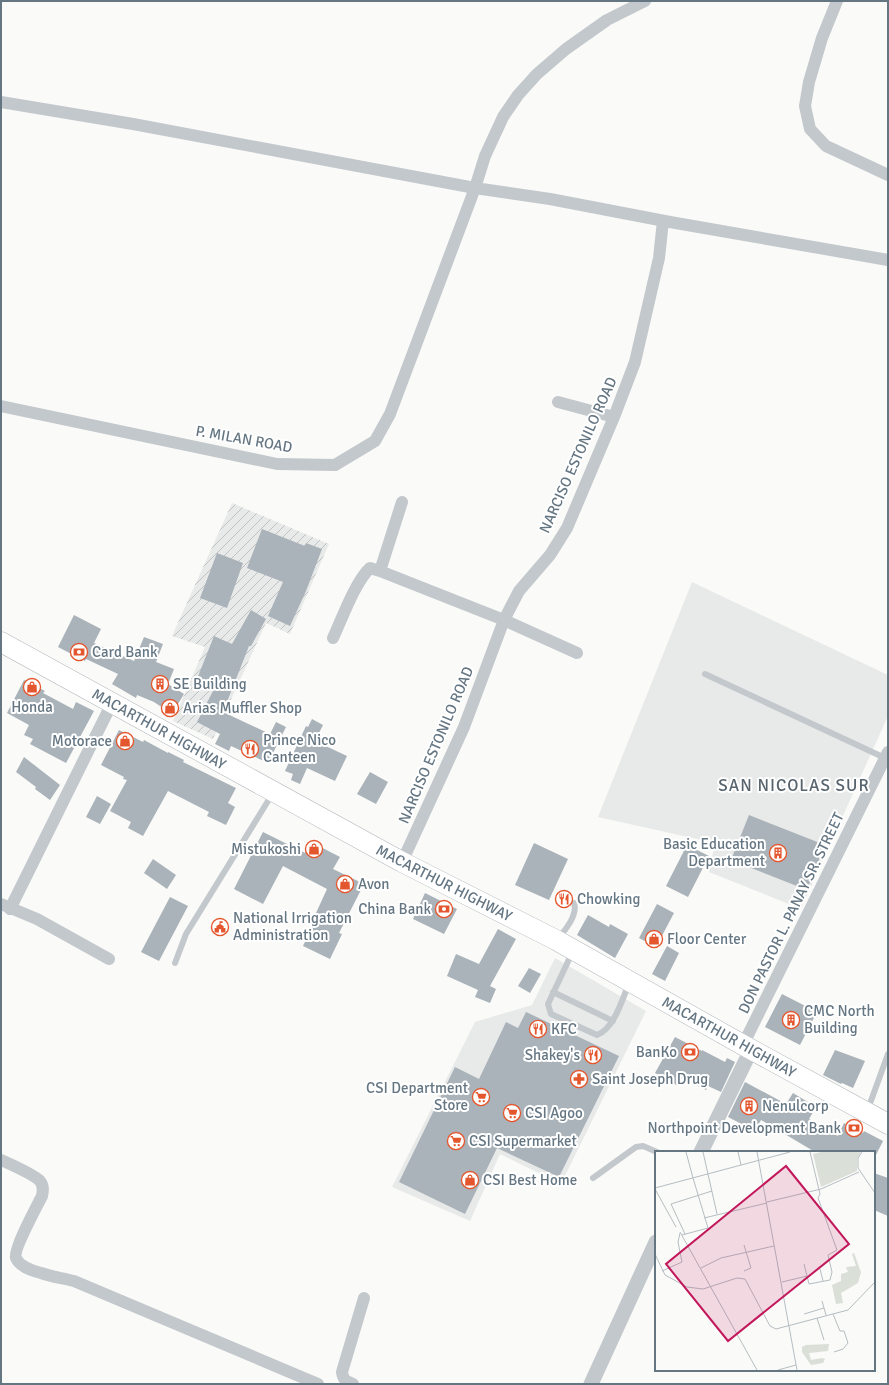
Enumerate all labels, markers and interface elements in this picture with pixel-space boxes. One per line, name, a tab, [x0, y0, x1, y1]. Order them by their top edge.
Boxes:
street label: NARCISO ESTONILO ROAD	[535, 374, 621, 536]
street label: P. MILAN ROAD	[194, 422, 294, 456]
bank icon: Card Bank	[69, 642, 89, 662]
place label: Card Bank	[92, 643, 158, 661]
street label: NARCISO ESTONILO ROAD	[395, 664, 477, 826]
building icon: SE Building	[150, 674, 170, 694]
place label: SE Building	[173, 675, 247, 693]
shop icon: Honda	[22, 677, 42, 697]
street label: MACARTHUR HIGHWAY	[89, 685, 230, 774]
place label: Honda	[11, 698, 53, 716]
shop icon: Arias Muffler Shop	[160, 698, 180, 718]
place label: Arias Muffler Shop	[183, 699, 302, 717]
shop icon: Motorace	[115, 731, 135, 751]
place label: Prince Nico Canteen	[263, 731, 336, 766]
place label: Motorace	[52, 732, 112, 750]
restaurant icon: Prince Nico Canteen	[240, 739, 260, 759]
district label: SAN NICOLAS SUR	[718, 775, 870, 796]
street label: DON PASTOR L. PANAY SR. STREET	[734, 809, 848, 1016]
place label: Basic Education Department	[663, 835, 765, 870]
shop icon: Mistukoshi	[304, 839, 324, 859]
place label: Mistukoshi	[231, 840, 301, 858]
street label: MACARTHUR HIGHWAY	[373, 841, 516, 925]
building icon: Basic Education Department	[768, 843, 788, 863]
shop icon: Avon	[335, 874, 355, 894]
place label: Avon	[358, 875, 390, 893]
restaurant icon: Chowking	[554, 889, 574, 909]
place label: Chowking	[577, 890, 640, 908]
bank icon: China Bank	[434, 899, 454, 919]
place label: China Bank	[358, 900, 431, 918]
place label: National Irrigation Administration	[233, 909, 352, 944]
public building icon: National Irrigation Administration	[210, 917, 230, 937]
shop icon: Floor Center	[644, 929, 664, 949]
place label: Floor Center	[667, 930, 747, 948]
street label: MACARTHUR HIGHWAY	[659, 993, 800, 1082]
place label: CMC North Building	[804, 1002, 875, 1037]
building icon: CMC North Building	[781, 1010, 801, 1030]
restaurant icon: KFC	[528, 1019, 548, 1039]
place label: KFC	[551, 1020, 577, 1038]
bank icon: BanKo	[680, 1042, 700, 1062]
place label: BanKo	[636, 1043, 677, 1061]
restaurant icon: Shakey's	[583, 1045, 603, 1065]
place label: Shakey's	[525, 1046, 580, 1064]
pharmacy icon: Saint Joseph Drug	[569, 1069, 589, 1089]
place label: Saint Joseph Drug	[592, 1070, 708, 1088]
place label: CSI Department Store	[366, 1079, 468, 1114]
supermarket icon: CSI Department Store	[471, 1087, 491, 1107]
building icon: Nenulcorp	[739, 1096, 759, 1116]
place label: Nenulcorp	[762, 1097, 829, 1115]
supermarket icon: CSI Agoo	[502, 1103, 522, 1123]
place label: CSI Agoo	[525, 1104, 583, 1122]
bank icon: Northpoint Development Bank	[844, 1118, 864, 1138]
place label: Northpoint Development Bank	[647, 1119, 841, 1137]
supermarket icon: CSI Supermarket	[446, 1131, 466, 1151]
place label: CSI Supermarket	[469, 1132, 577, 1150]
inset map	[655, 1151, 875, 1371]
shop icon: CSI Best Home	[460, 1170, 480, 1190]
place label: CSI Best Home	[483, 1171, 577, 1189]

